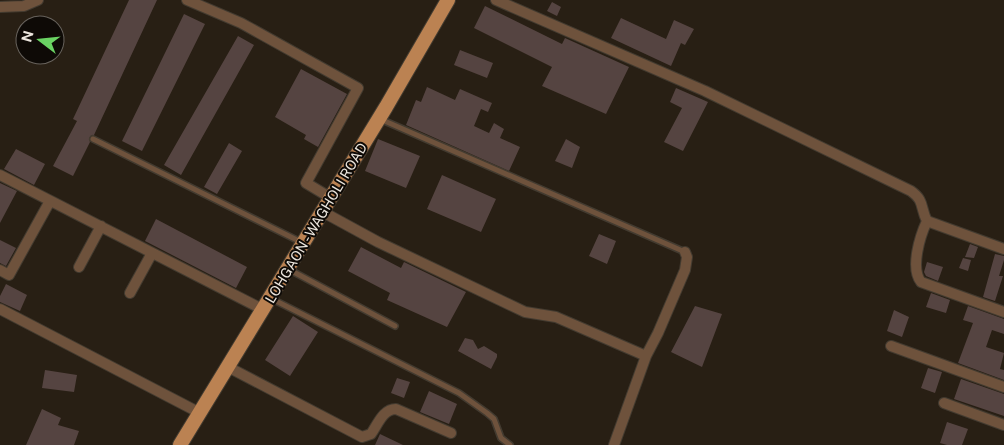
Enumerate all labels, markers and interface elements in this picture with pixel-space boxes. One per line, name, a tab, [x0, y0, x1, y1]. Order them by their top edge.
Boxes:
north arrow	[15, 15, 65, 65]
text: N	[18, 29, 37, 44]
street label: LOHGAON - WAGHOLI ROAD	[262, 140, 370, 306]

